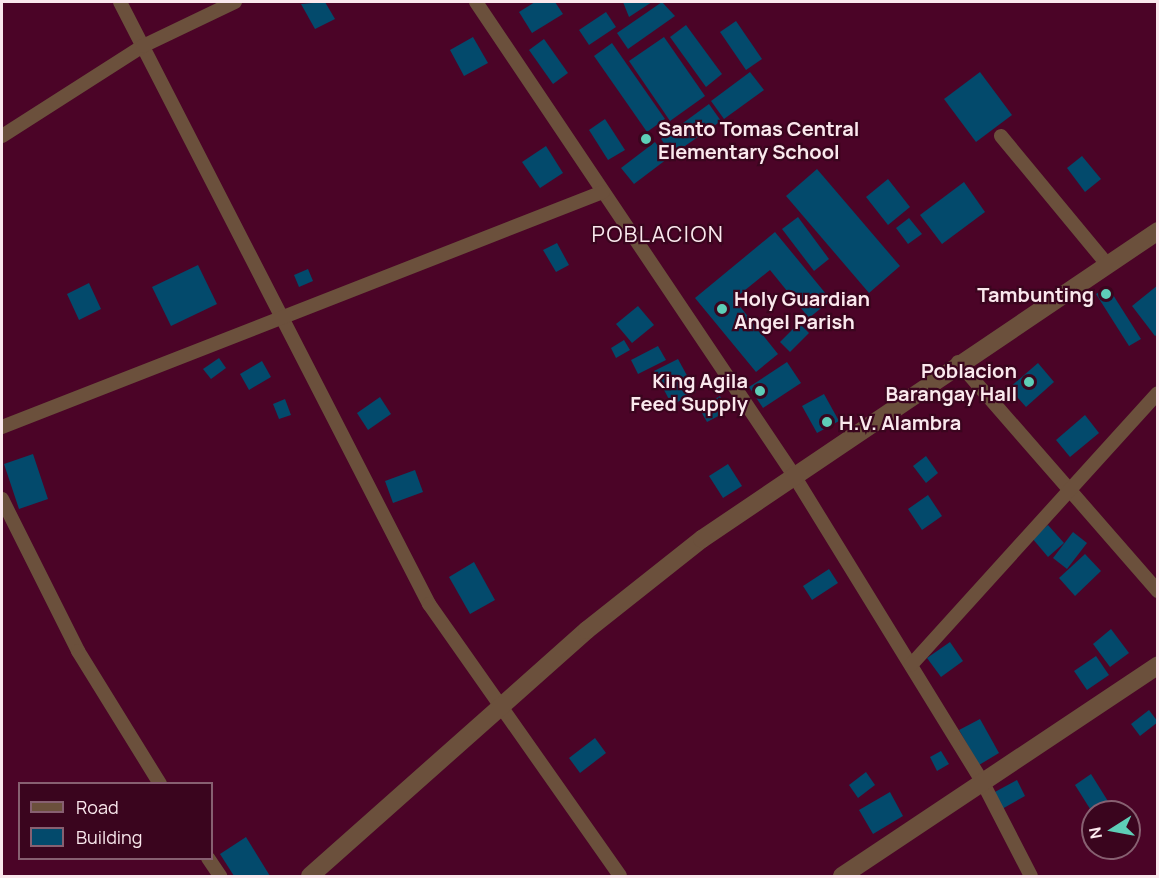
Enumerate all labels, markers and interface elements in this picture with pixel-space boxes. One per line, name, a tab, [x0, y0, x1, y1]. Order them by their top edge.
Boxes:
place label: Santo Tomas Central Elementary School	[658, 116, 859, 163]
marker: Santo Tomas Central Elementary School	[639, 132, 653, 146]
district label: POBLACION	[592, 222, 724, 248]
place label: Tambunting	[977, 282, 1094, 306]
place label: Holy Guardian Angel Parish	[734, 286, 870, 333]
marker: Tambunting	[1099, 287, 1113, 301]
marker: Holy Guardian Angel Parish	[715, 302, 729, 316]
place label: Poblacion Barangay Hall	[886, 358, 1017, 405]
place label: King Agila Feed Supply	[630, 368, 748, 415]
marker: Poblacion Barangay Hall	[1022, 375, 1036, 389]
marker: King Agila Feed Supply	[753, 384, 767, 398]
place label: H.V. Alambra	[839, 410, 961, 434]
marker: H.V. Alambra	[820, 415, 834, 429]
legend	[18, 782, 213, 860]
text: Road	[76, 795, 119, 819]
north arrow	[1081, 800, 1141, 860]
text: Building	[76, 825, 142, 849]
text: N	[1083, 825, 1107, 841]

